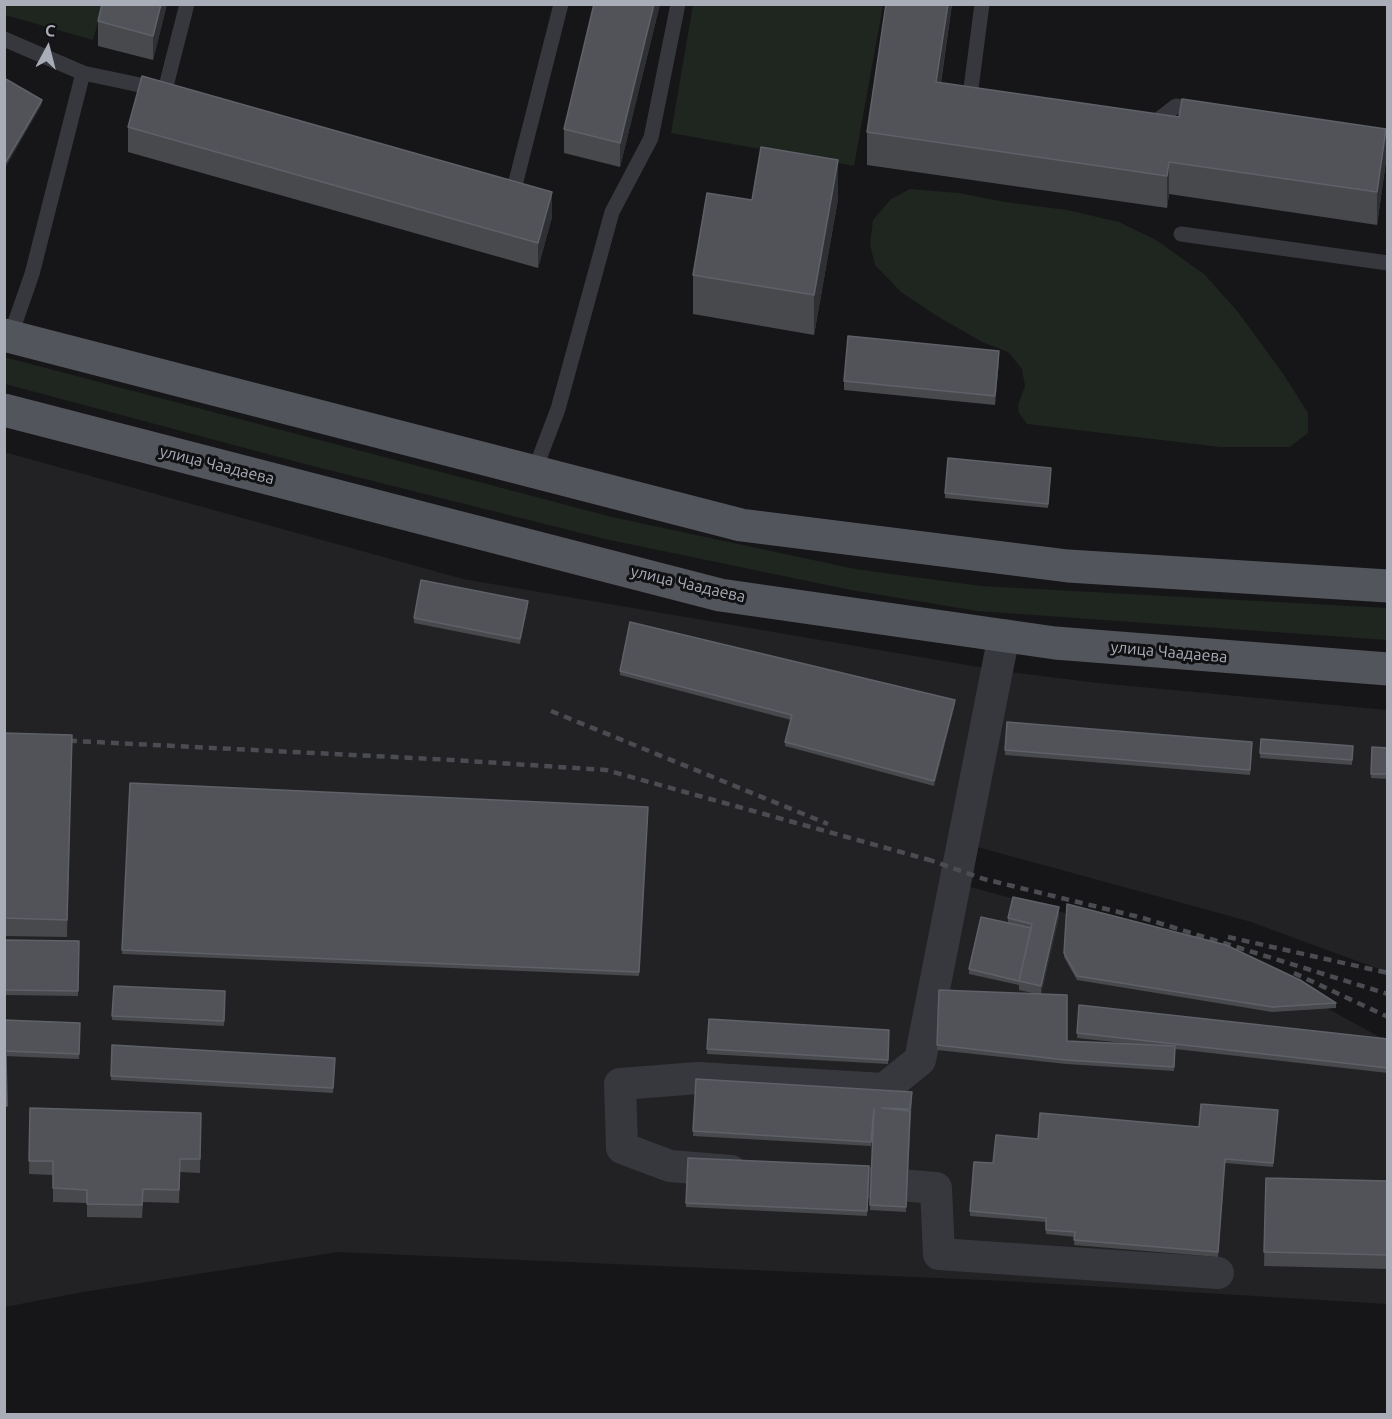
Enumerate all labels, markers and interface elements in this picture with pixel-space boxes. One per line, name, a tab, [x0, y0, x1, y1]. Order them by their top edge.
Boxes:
north arrow	[18, 18, 78, 78]
text: С	[44, 21, 56, 40]
street label: улица Чаадаева	[158, 442, 276, 488]
street label: улица Чаадаева	[629, 561, 747, 607]
street label: улица Чаадаева	[1110, 637, 1228, 667]

